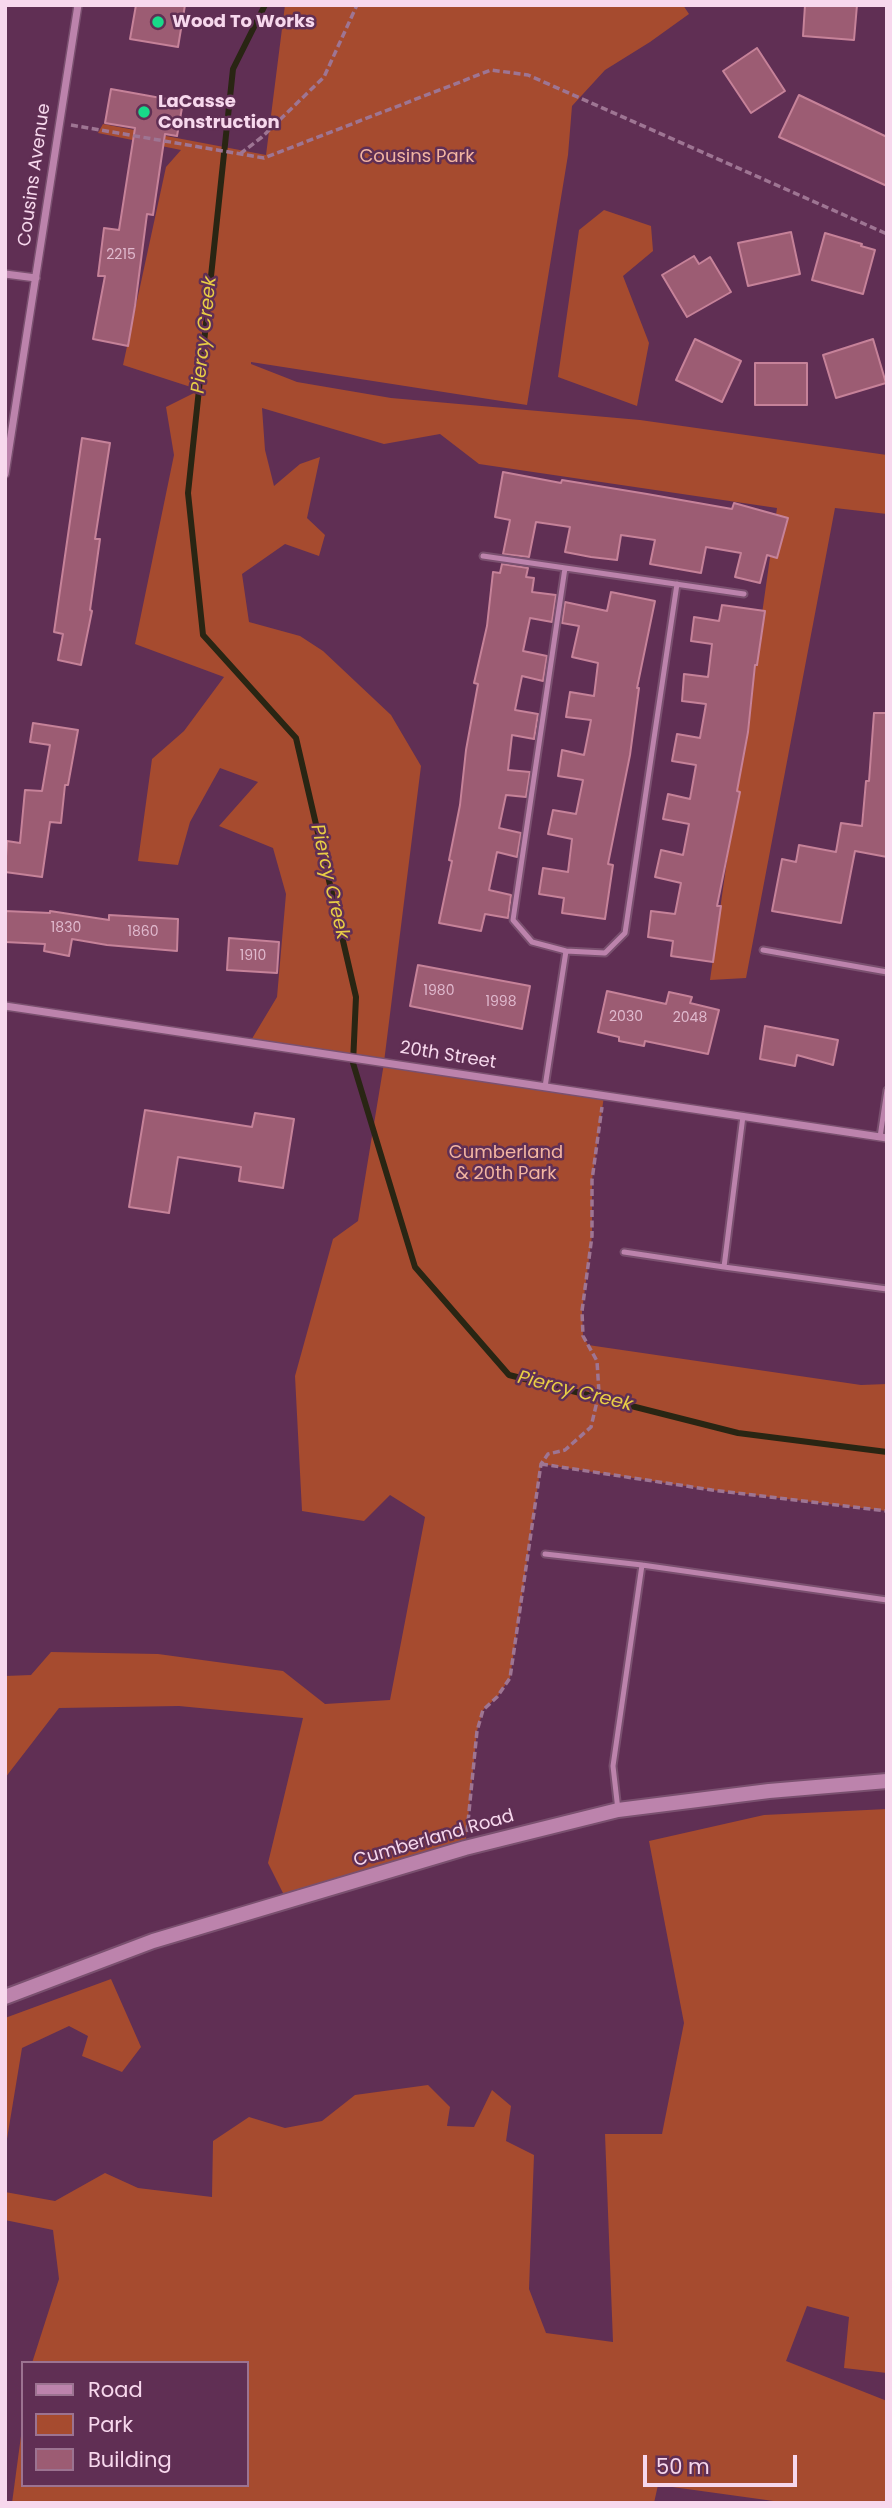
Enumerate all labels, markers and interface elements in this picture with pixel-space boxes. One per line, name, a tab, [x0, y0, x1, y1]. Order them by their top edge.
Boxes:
place label: Wood To Works	[172, 11, 315, 33]
marker: Wood To Works	[150, 14, 166, 30]
place label: LaCasse Construction	[158, 91, 280, 134]
street label: Cousins Avenue	[14, 102, 56, 248]
marker: LaCasse Construction	[136, 104, 152, 120]
park label: Cousins Park	[359, 146, 475, 168]
house number: 2215	[106, 247, 136, 263]
water label: Piercy Creek	[188, 275, 222, 395]
water label: Piercy Creek	[305, 822, 353, 942]
house number: 1830	[51, 920, 81, 936]
house number: 1860	[128, 924, 158, 940]
house number: 1910	[240, 948, 266, 964]
house number: 1980	[424, 983, 454, 999]
house number: 1998	[486, 994, 516, 1010]
house number: 2030	[609, 1009, 643, 1025]
house number: 2048	[673, 1010, 707, 1026]
street label: 20th Street	[398, 1038, 498, 1074]
park label: Cumberland & 20th Park	[449, 1142, 563, 1184]
water label: Piercy Creek	[515, 1367, 635, 1417]
street label: Cumberland Road	[351, 1806, 517, 1872]
legend	[21, 2361, 248, 2487]
text: Road	[88, 2375, 143, 2404]
text: Park	[88, 2410, 133, 2439]
scale bar	[647, 2442, 801, 2486]
text: Building	[88, 2445, 172, 2474]
text: 50 m	[656, 2452, 710, 2481]

